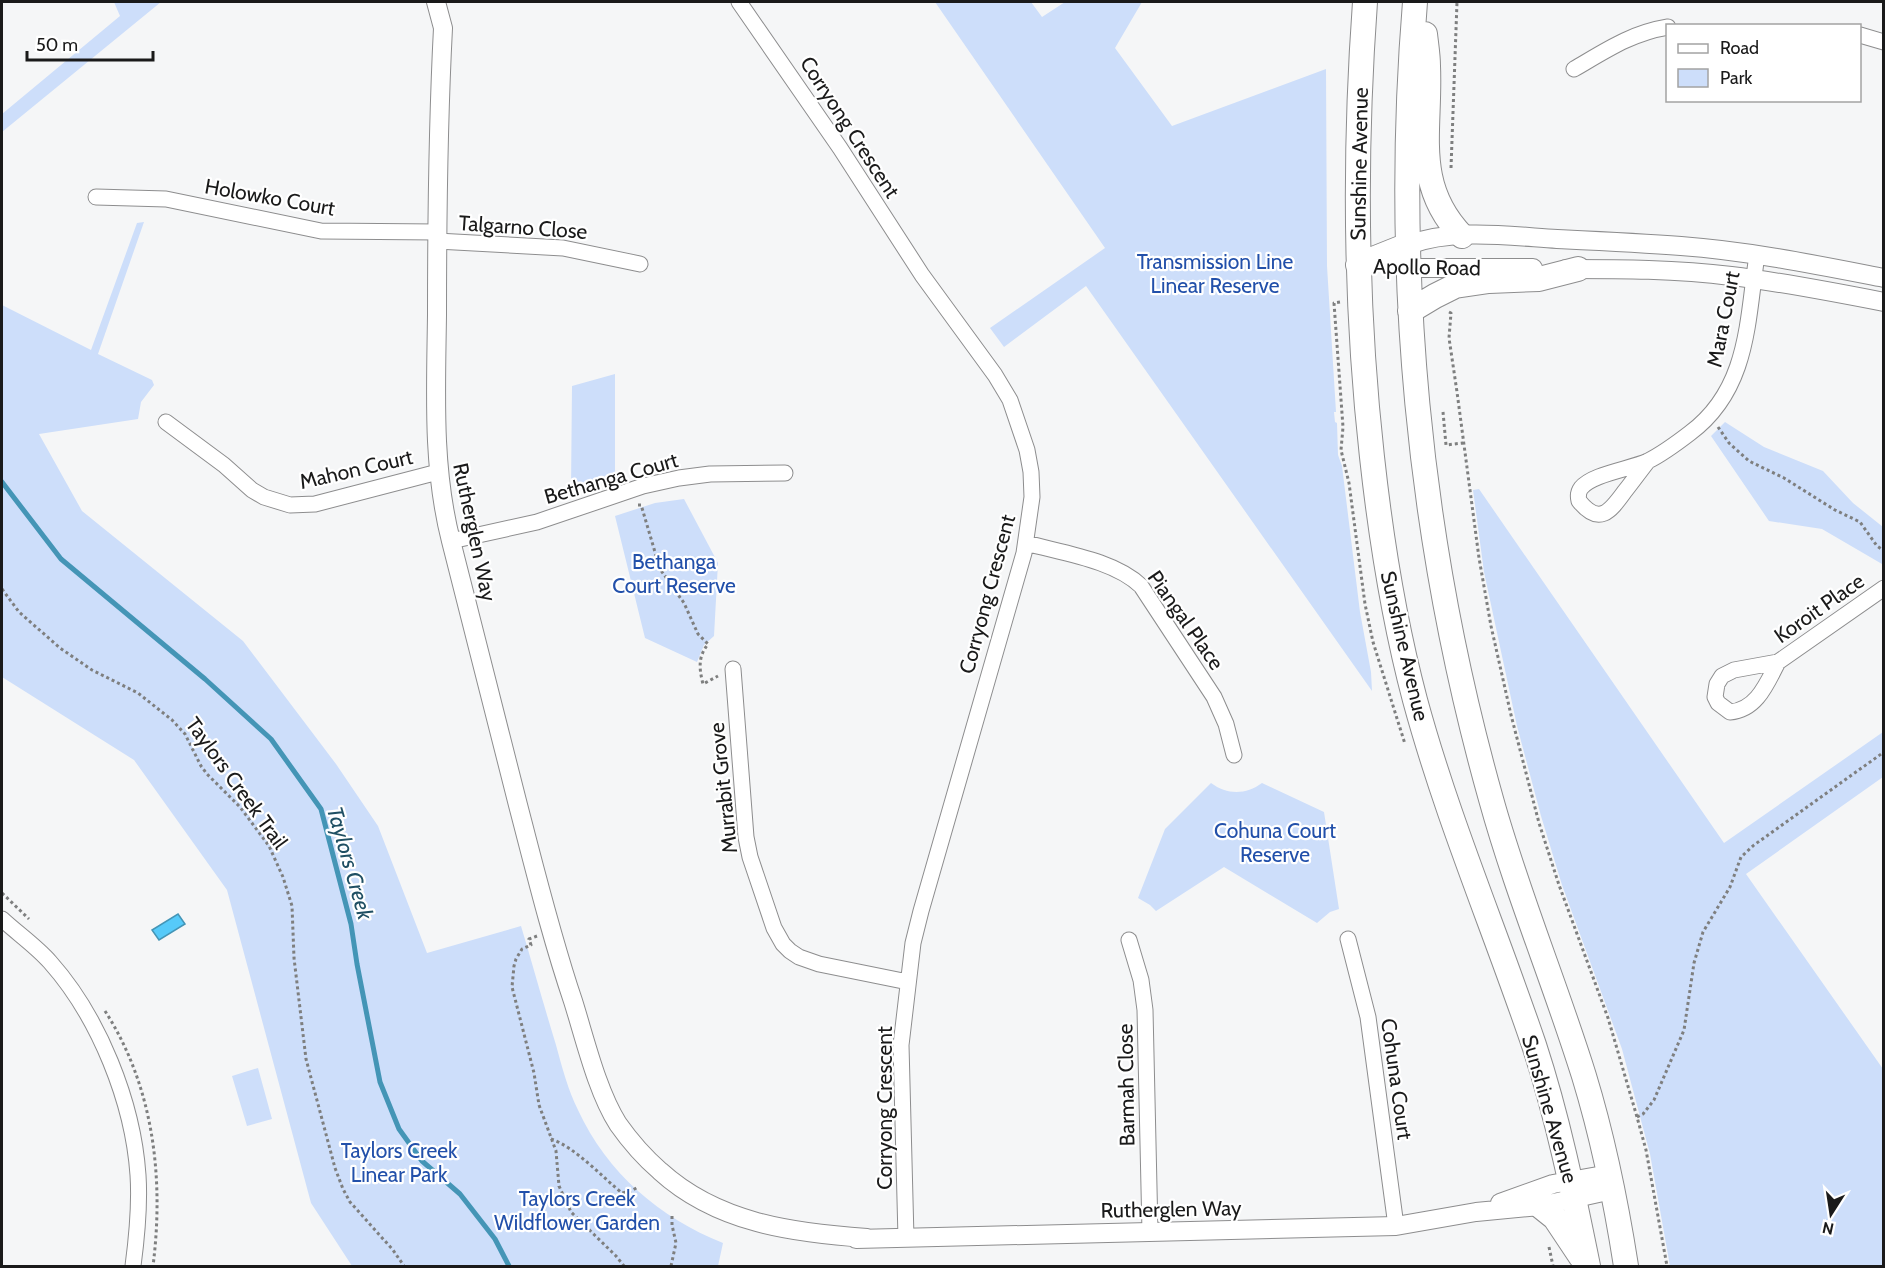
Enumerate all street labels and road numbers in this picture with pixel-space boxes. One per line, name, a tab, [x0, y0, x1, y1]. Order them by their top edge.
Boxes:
street label: Corryong Crescent	[795, 52, 905, 202]
street label: Sunshine Avenue	[1345, 87, 1373, 241]
street label: Holowko Court	[203, 173, 337, 221]
street label: Talgarno Close	[458, 210, 588, 244]
street label: Apollo Road	[1373, 254, 1481, 280]
street label: Mara Court	[1701, 269, 1745, 369]
street label: Mahon Court	[297, 444, 415, 494]
street label: Bethanga Court	[541, 447, 681, 509]
street label: Rutherglen Way	[448, 460, 502, 604]
street label: Corryong Crescent	[954, 512, 1020, 676]
street label: Piangal Place	[1143, 566, 1229, 675]
street label: Koroit Place	[1769, 568, 1869, 648]
street label: Sunshine Avenue	[1376, 569, 1434, 724]
street label: Taylors Creek Trail	[181, 712, 293, 854]
street label: Murrabit Grove	[704, 721, 742, 855]
street label: Cohuna Court	[1376, 1017, 1418, 1141]
street label: Barmah Close	[1112, 1023, 1140, 1147]
street label: Corryong Crescent	[872, 1026, 897, 1190]
street label: Sunshine Avenue	[1517, 1032, 1583, 1186]
street label: Rutherglen Way	[1100, 1195, 1242, 1223]

